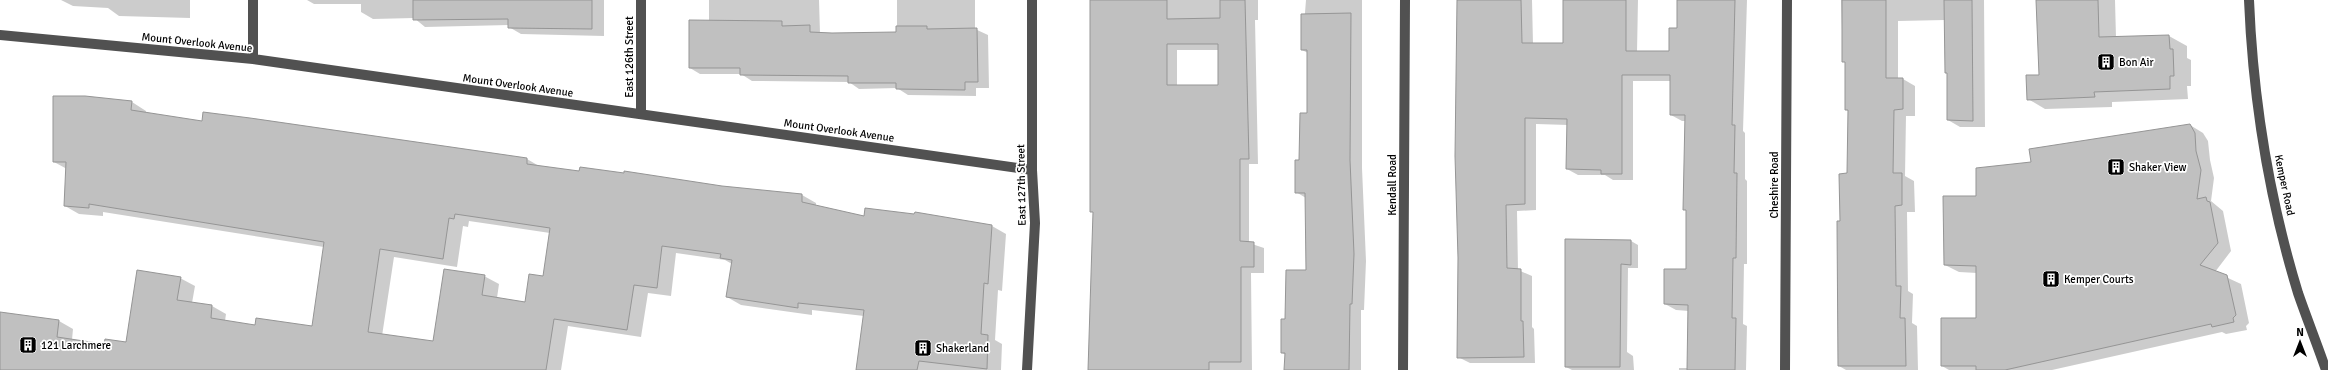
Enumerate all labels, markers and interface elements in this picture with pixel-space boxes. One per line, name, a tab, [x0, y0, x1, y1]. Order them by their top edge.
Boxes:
street label: East 126th Street	[623, 16, 636, 98]
street label: Mount Overlook Avenue	[141, 30, 253, 55]
building icon: Bon Air	[2096, 52, 2116, 72]
place label: Bon Air	[2119, 56, 2154, 69]
street label: Mount Overlook Avenue	[462, 71, 574, 100]
street label: Mount Overlook Avenue	[783, 116, 895, 145]
street label: East 127th Street	[1014, 144, 1029, 226]
street label: Cheshire Road	[1768, 151, 1781, 219]
street label: Kemper Road	[2272, 153, 2297, 217]
street label: Kendall Road	[1386, 154, 1399, 216]
building icon: Shaker View	[2106, 157, 2126, 177]
place label: Shaker View	[2129, 161, 2187, 174]
building icon: Kemper Courts	[2041, 269, 2061, 289]
place label: Kemper Courts	[2064, 273, 2134, 286]
north arrow	[2280, 322, 2320, 362]
text: N	[2296, 326, 2304, 339]
building icon: 121 Larchmere	[18, 335, 38, 355]
building icon: Shakerland	[913, 338, 933, 358]
place label: 121 Larchmere	[41, 339, 111, 352]
place label: Shakerland	[936, 342, 989, 355]

